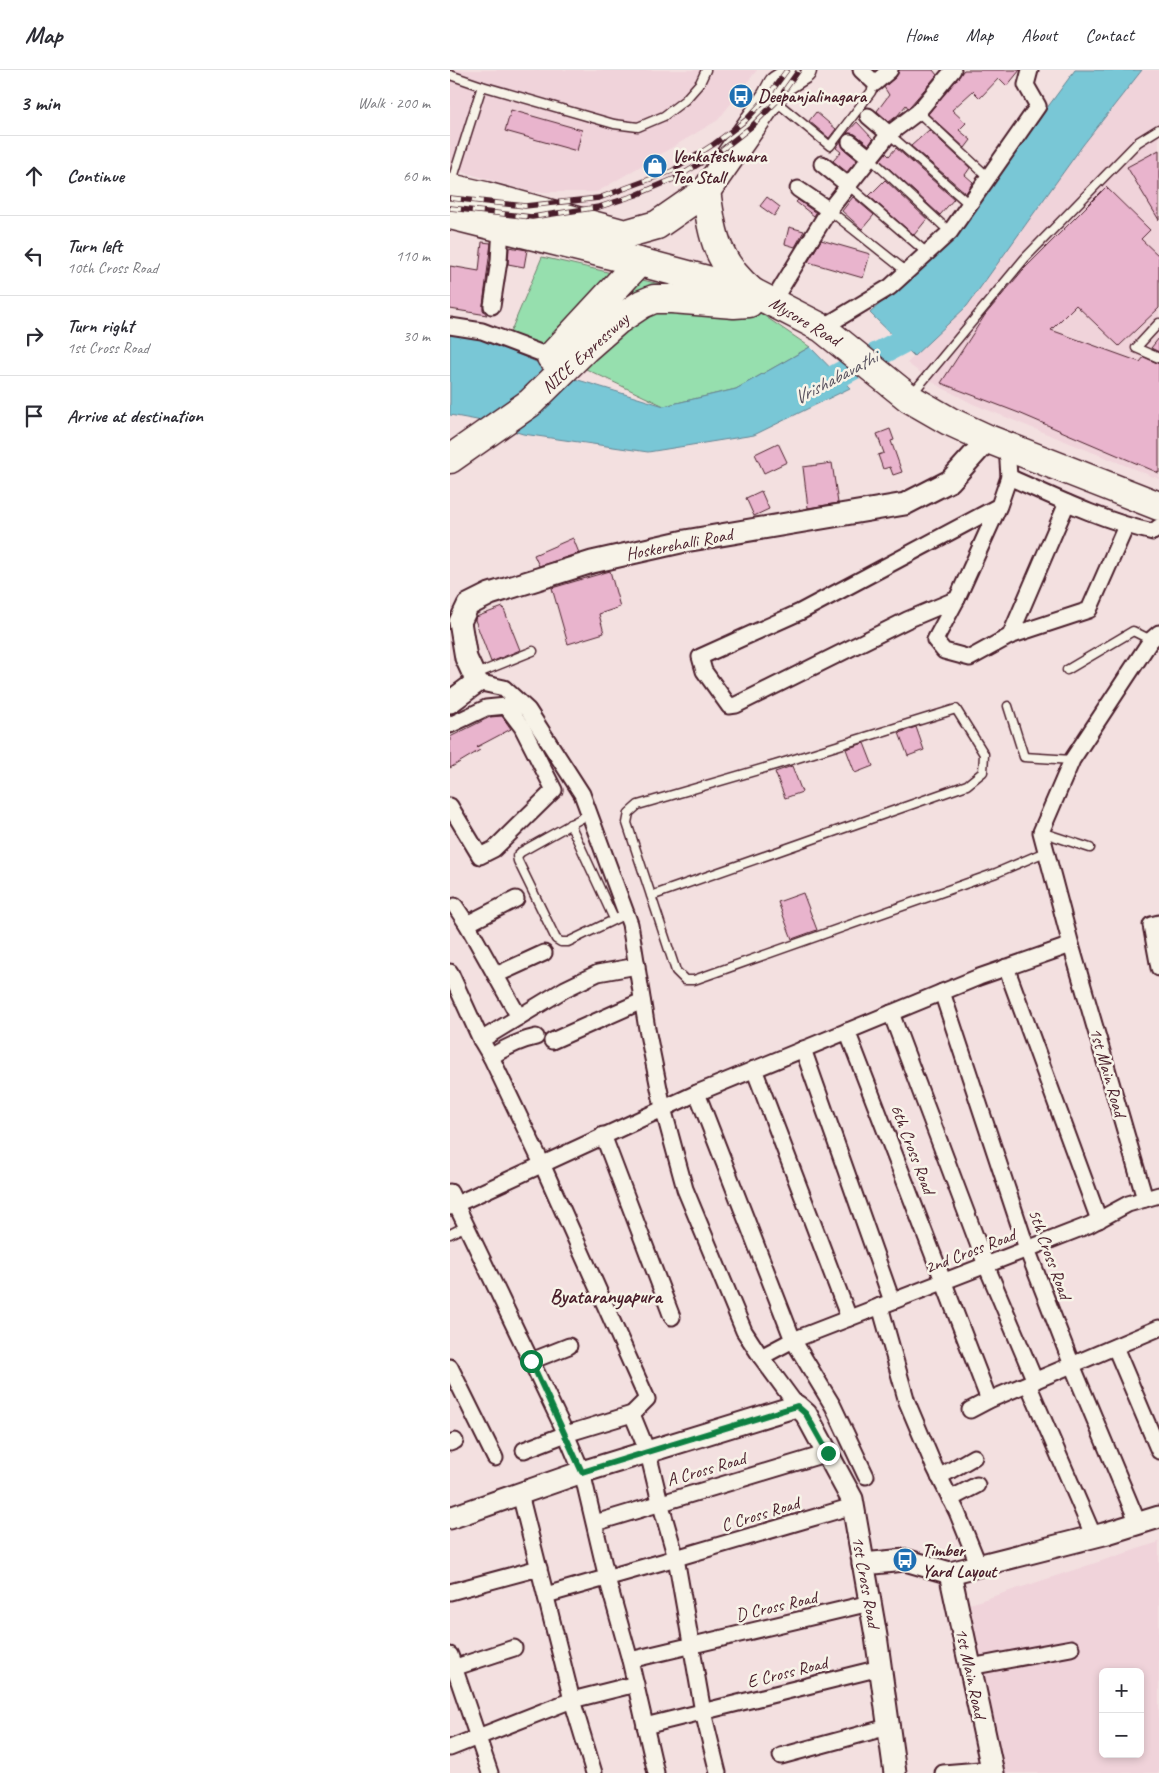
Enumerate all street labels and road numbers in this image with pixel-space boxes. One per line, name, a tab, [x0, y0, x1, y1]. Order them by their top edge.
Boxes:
street label: Mysore Road	[766, 291, 847, 352]
street label: NICE Expressway	[537, 307, 635, 398]
street label: Hoskerehalli Road	[624, 522, 737, 565]
street label: 1st Main Road	[1085, 1025, 1132, 1122]
street label: 6th Cross Road	[886, 1101, 941, 1200]
street label: 5th Cross Road	[1024, 1206, 1077, 1305]
street label: 2nd Cross Road	[922, 1223, 1021, 1278]
street label: A Cross Road	[664, 1446, 751, 1491]
street label: C Cross Road	[718, 1491, 805, 1536]
street label: 1st Cross Road	[847, 1535, 885, 1632]
street label: D Cross Road	[733, 1585, 822, 1626]
street label: 1st Main Road	[951, 1626, 992, 1723]
street label: E Cross Road	[745, 1651, 832, 1693]

